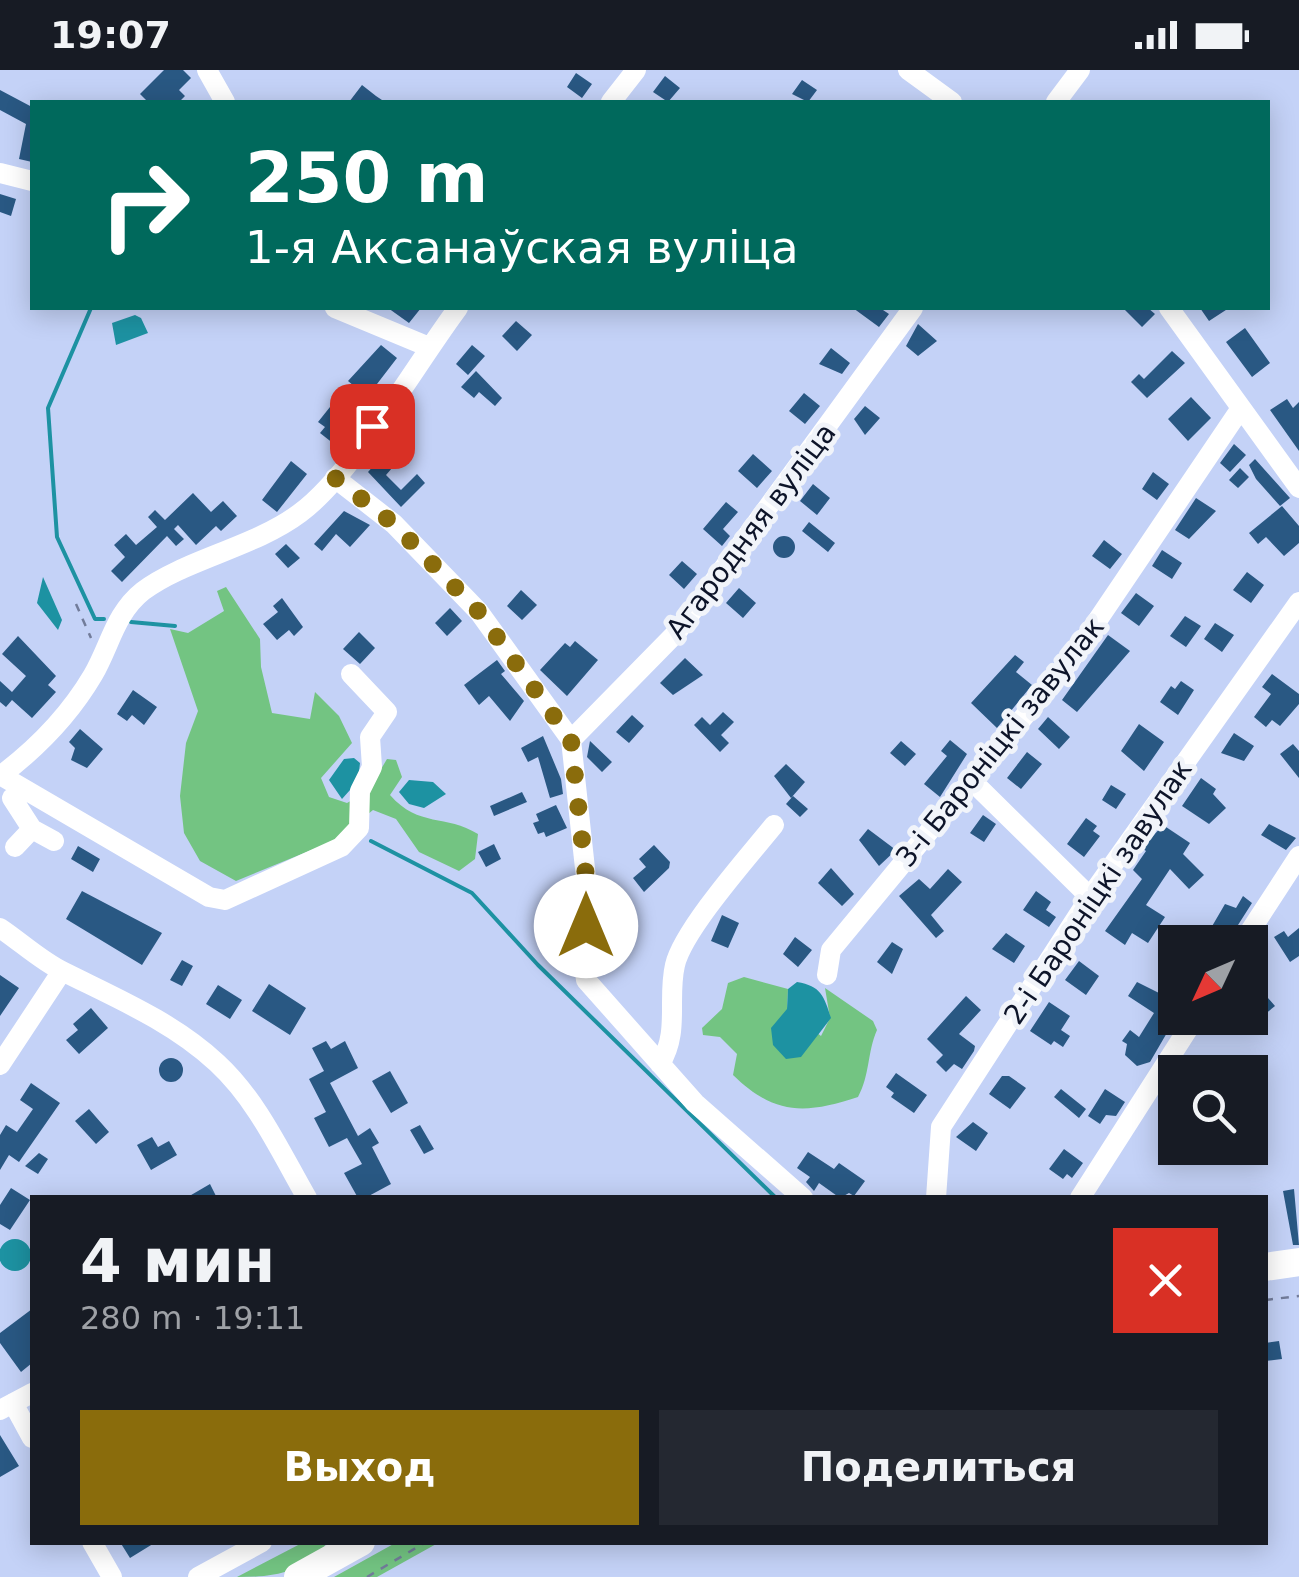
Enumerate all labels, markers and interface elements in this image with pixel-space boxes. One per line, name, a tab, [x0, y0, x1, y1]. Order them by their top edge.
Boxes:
text: 19:07	[50, 13, 171, 57]
text: 250 m	[245, 137, 488, 219]
icon: right	[80, 140, 210, 270]
text: 1-я Аксанаўская вуліца	[245, 221, 799, 274]
pin	[330, 384, 415, 469]
icon: arrive	[345, 399, 400, 454]
street label: Агародняя вуліца	[659, 417, 843, 645]
street label: 3-і Бароніцкі завулак	[889, 610, 1111, 874]
street label: 2-і Бароніцкі завулак	[997, 754, 1199, 1030]
position arrow	[534, 874, 638, 978]
north arrow	[1158, 925, 1268, 1035]
map controls	[1158, 925, 1268, 1165]
button: search	[1158, 1055, 1268, 1165]
text: 4 мин	[80, 1226, 275, 1296]
button: close	[1113, 1228, 1218, 1333]
text: 280 m · 19:11	[80, 1299, 305, 1337]
button: Выход	[80, 1410, 639, 1525]
button: Поделиться	[659, 1410, 1218, 1525]

